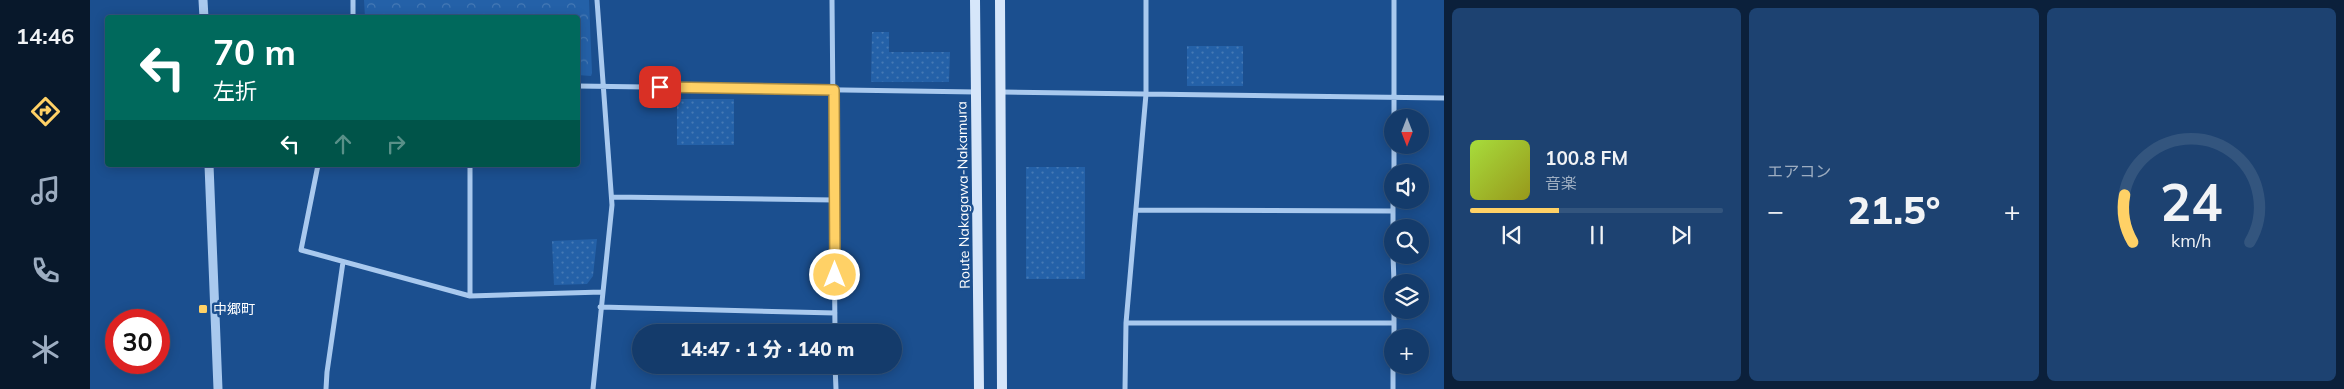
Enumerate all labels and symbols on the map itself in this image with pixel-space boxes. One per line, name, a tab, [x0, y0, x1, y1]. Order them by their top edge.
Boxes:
pin	[639, 66, 681, 108]
street label: Route Nakagawa-Nakamura	[952, 101, 974, 289]
north arrow	[1384, 109, 1429, 154]
position arrow	[808, 248, 860, 300]
place label: 中郷町	[213, 300, 255, 318]
marker: 中郷町	[197, 303, 209, 315]
speed limit sign: 30	[105, 309, 170, 374]

